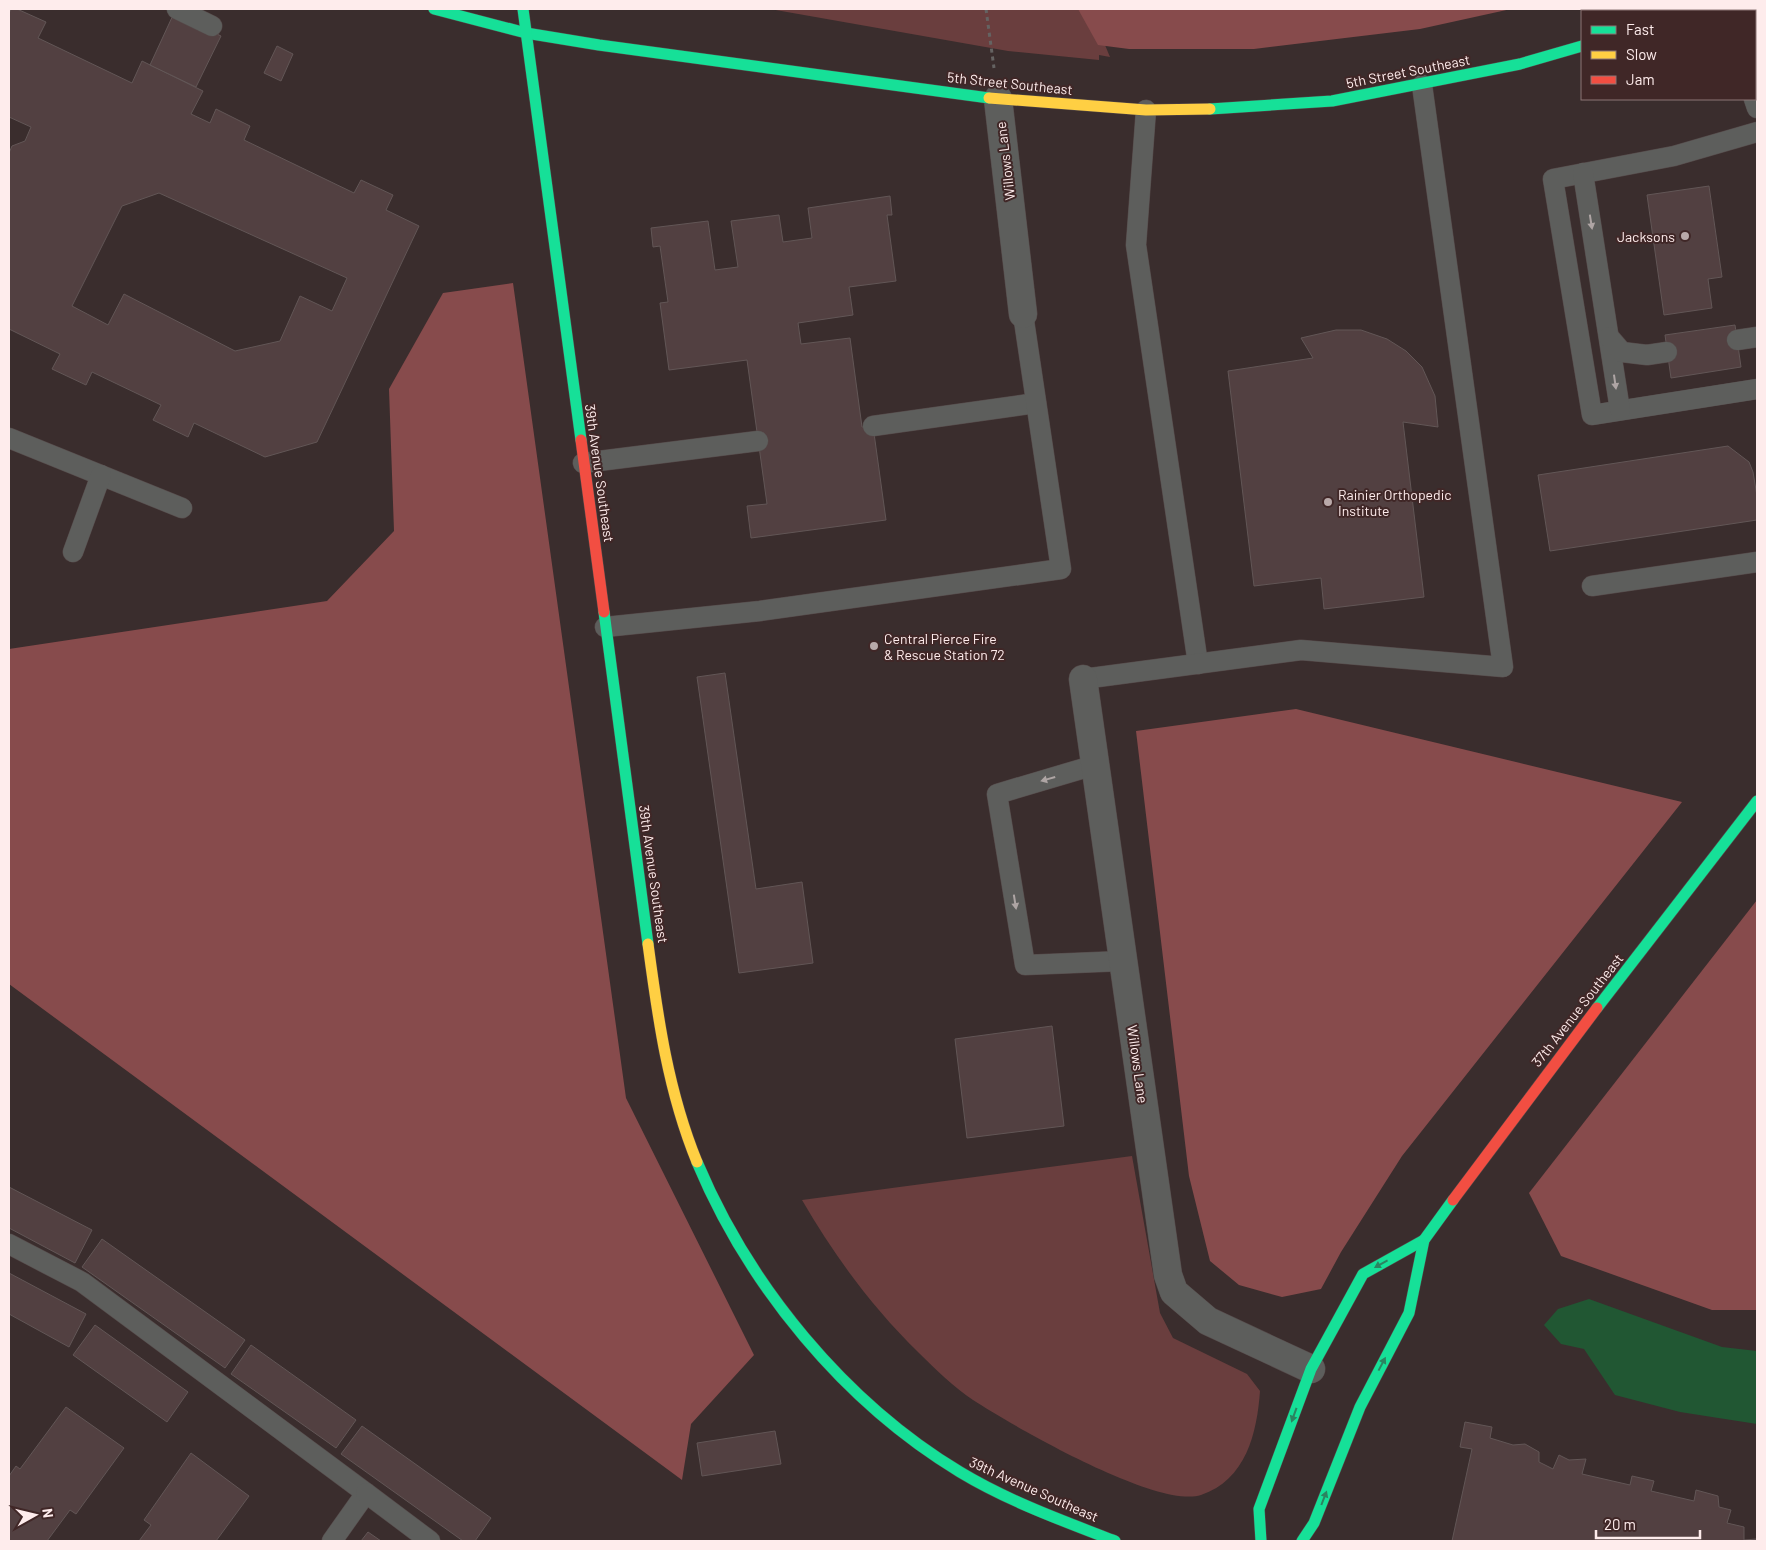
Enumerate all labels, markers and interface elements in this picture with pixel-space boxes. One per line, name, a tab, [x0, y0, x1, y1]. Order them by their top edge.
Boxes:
legend	[1581, 10, 1756, 100]
text: Fast	[1626, 20, 1654, 38]
text: Slow	[1626, 45, 1657, 63]
street label: 5th Street Southeast	[1345, 51, 1471, 91]
street label: 5th Street Southeast	[947, 68, 1073, 98]
text: Jam	[1626, 70, 1655, 88]
street label: Willows Lane	[992, 121, 1018, 201]
one-way arrow	[1587, 214, 1595, 230]
place label: Jacksons	[1617, 228, 1675, 245]
marker: Jacksons	[1679, 230, 1691, 242]
one-way arrow	[1612, 374, 1620, 390]
street label: 39th Avenue Southeast	[582, 403, 618, 543]
place label: Rainier Orthopedic Institute	[1338, 486, 1452, 519]
marker: Rainier Orthopedic Institute	[1322, 496, 1334, 508]
place label: Central Pierce Fire & Rescue Station 72	[884, 630, 1005, 663]
marker: Central Pierce Fire & Rescue Station 72	[868, 640, 880, 652]
one-way arrow	[1040, 775, 1055, 783]
street label: 39th Avenue Southeast	[636, 804, 672, 944]
one-way arrow	[1011, 894, 1019, 910]
street label: 37th Avenue Southeast	[1528, 950, 1626, 1070]
street label: Willows Lane	[1124, 1024, 1152, 1104]
one-way arrow	[1375, 1259, 1388, 1268]
one-way arrow	[1378, 1357, 1387, 1371]
one-way arrow	[1290, 1408, 1298, 1423]
street label: 39th Avenue Southeast	[967, 1453, 1101, 1525]
north arrow	[10, 1490, 60, 1540]
one-way arrow	[1320, 1490, 1328, 1505]
text: N	[39, 1507, 57, 1519]
scale bar	[1596, 1508, 1700, 1540]
text: 20 m	[1604, 1515, 1636, 1533]

